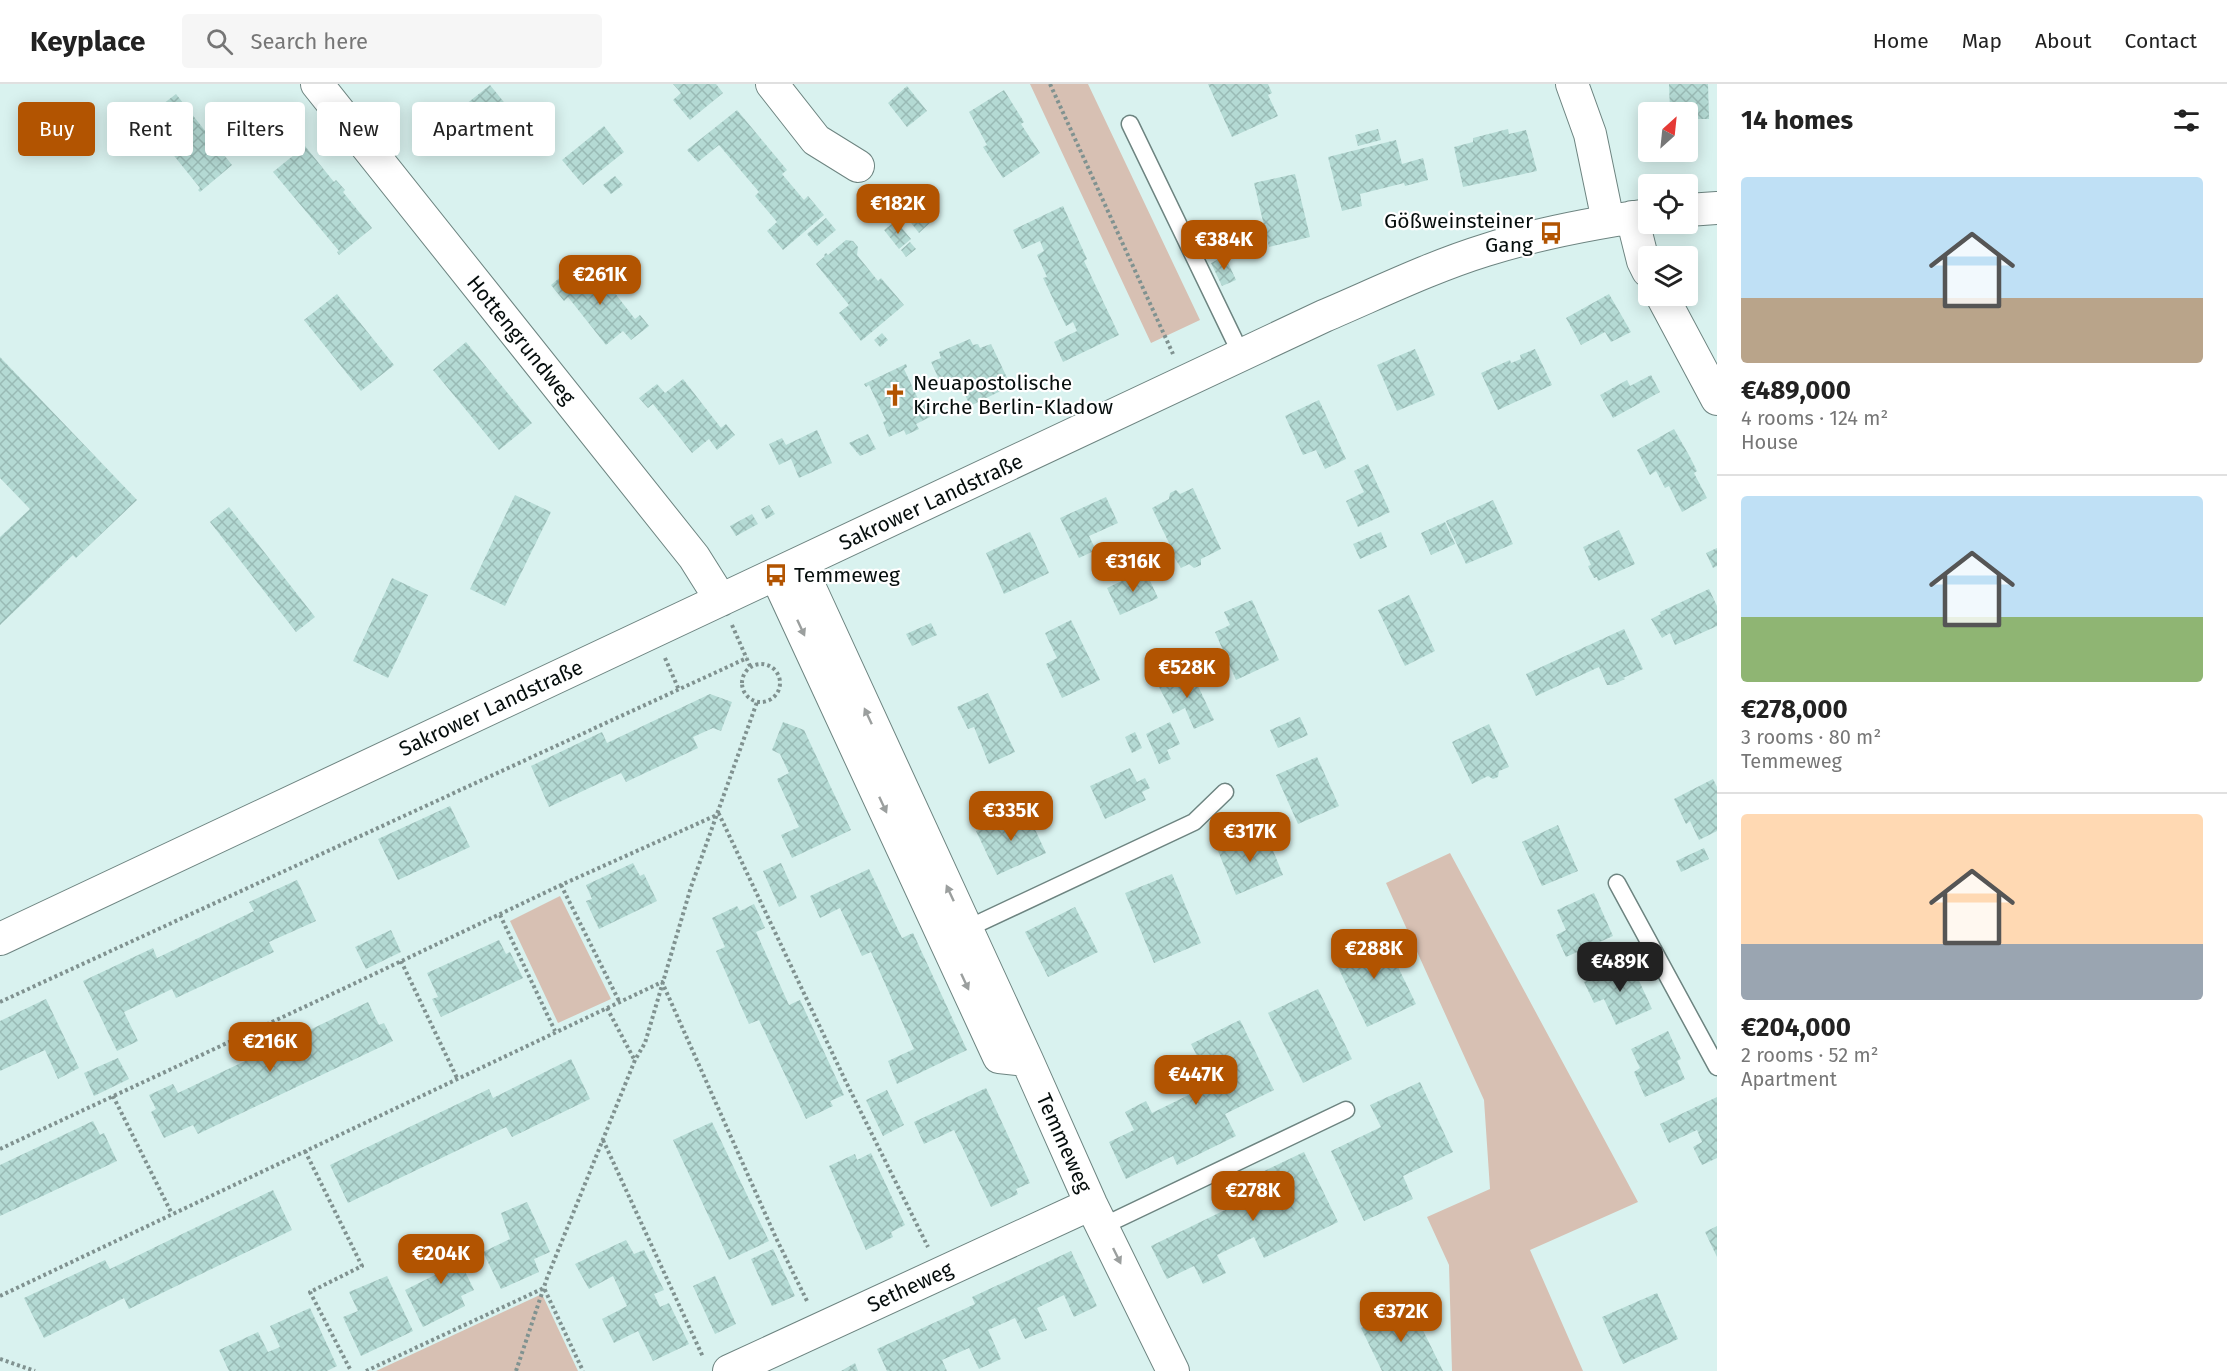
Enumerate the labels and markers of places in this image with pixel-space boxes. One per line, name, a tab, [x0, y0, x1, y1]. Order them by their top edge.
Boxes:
pin: €182K	[856, 184, 940, 235]
place label: Gößweinsteiner Gang	[1384, 208, 1533, 258]
pin: €384K	[1182, 220, 1266, 271]
bus stop icon: Gößweinsteiner Gang	[1538, 220, 1564, 246]
pin: €261K	[558, 255, 642, 306]
place label: Neuapostolische Kirche Berlin-Kladow	[913, 370, 1113, 420]
church icon: Neuapostolische Kirche Berlin-Kladow	[882, 382, 908, 408]
pin: €316K	[1091, 542, 1175, 593]
bus stop icon: Temmeweg	[763, 562, 789, 588]
place label: Temmeweg	[794, 562, 900, 588]
pin: €528K	[1145, 648, 1229, 699]
pin: €335K	[969, 791, 1053, 842]
pin: €317K	[1208, 812, 1292, 863]
pin: €288K	[1332, 929, 1416, 980]
pin: €489K	[1578, 942, 1662, 993]
pin: €216K	[228, 1022, 312, 1073]
pin: €447K	[1154, 1055, 1238, 1106]
pin: €278K	[1211, 1171, 1295, 1222]
pin: €204K	[399, 1234, 483, 1285]
pin: €372K	[1359, 1292, 1443, 1343]

